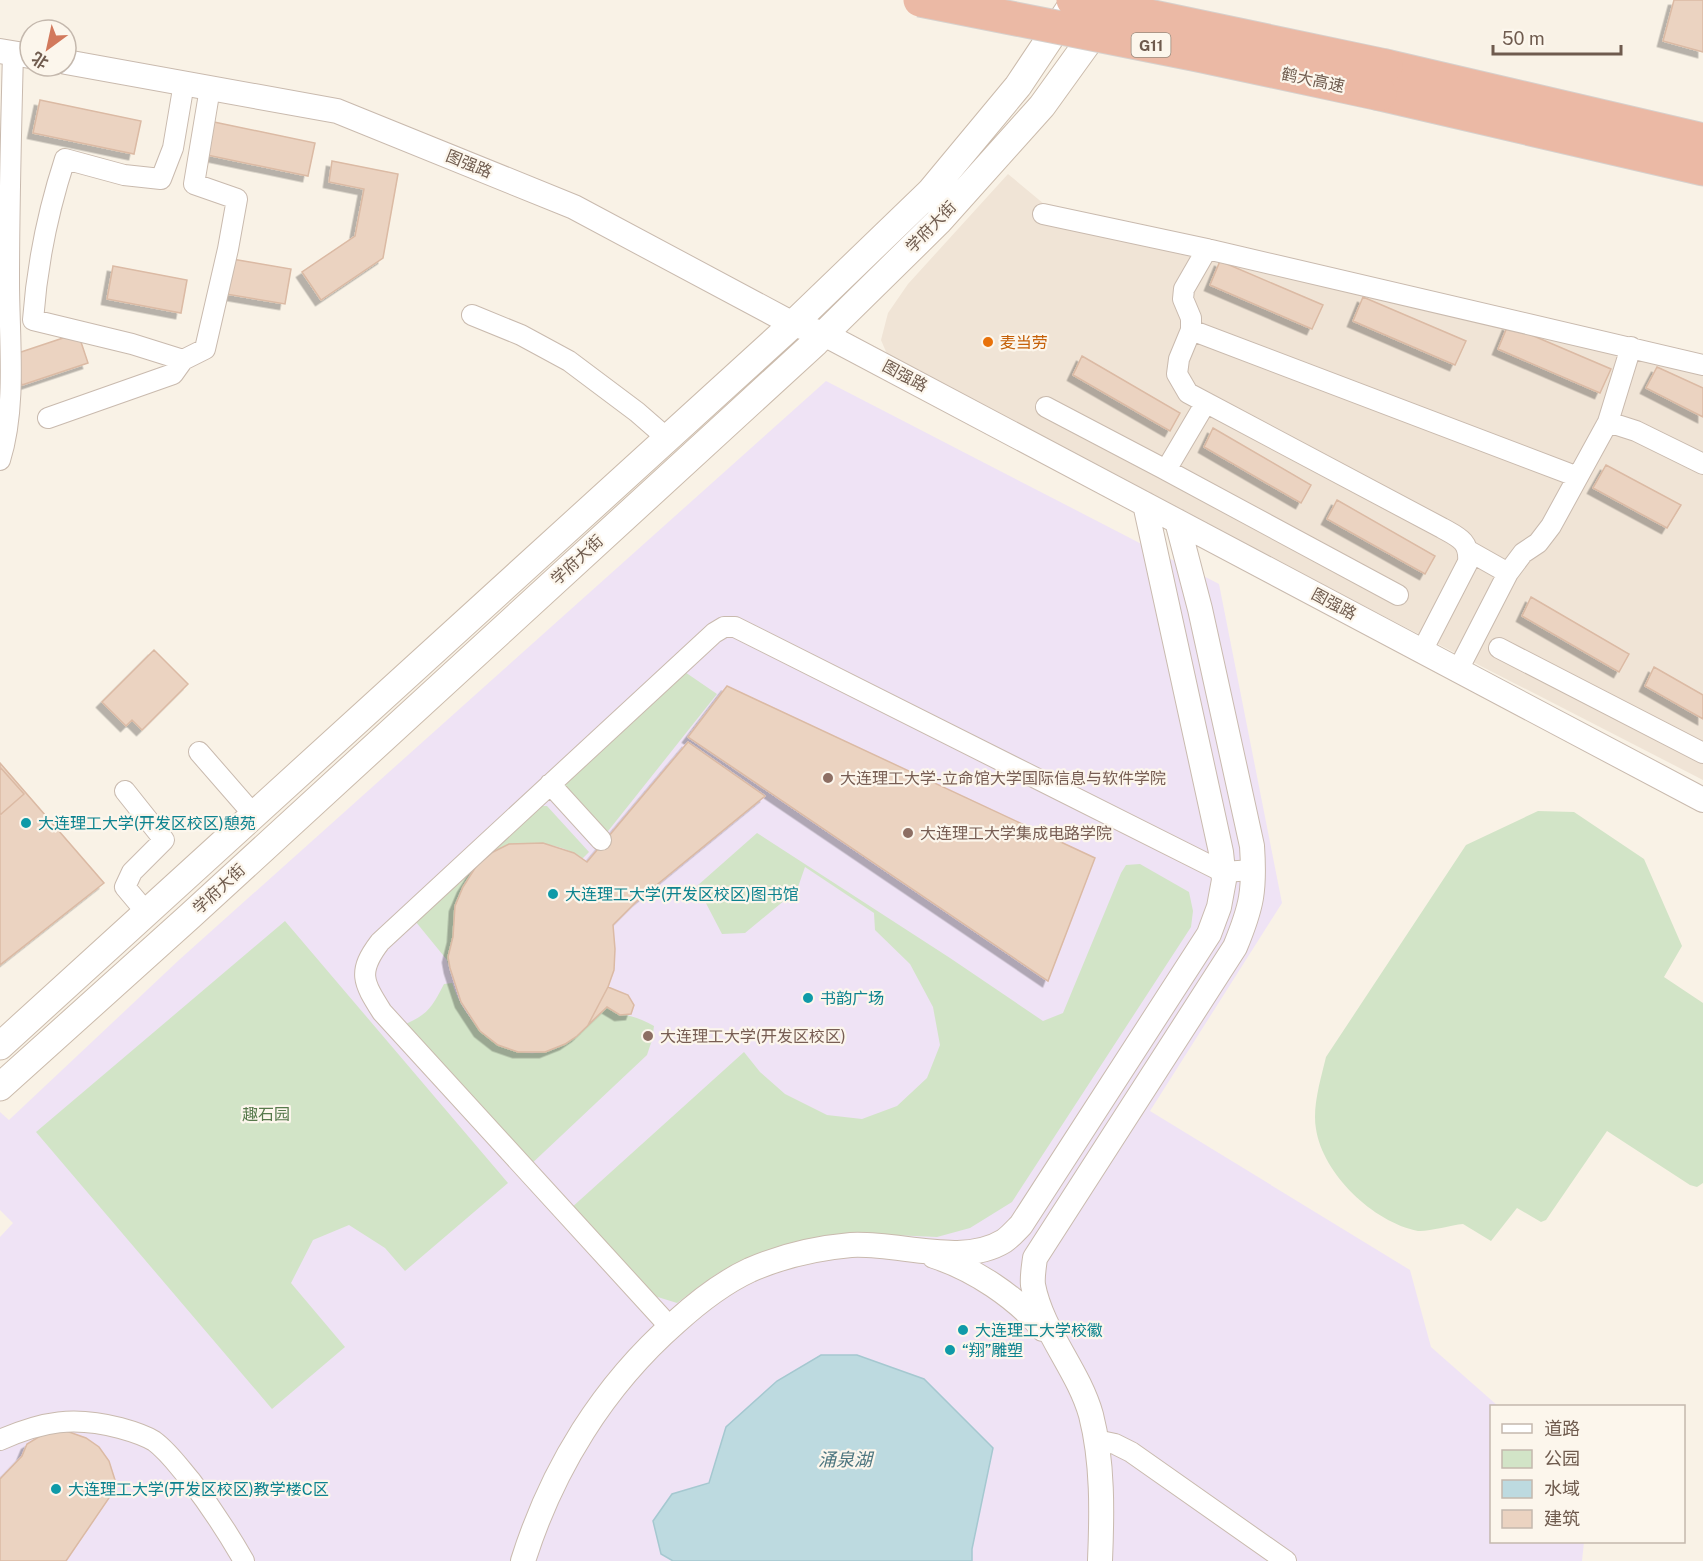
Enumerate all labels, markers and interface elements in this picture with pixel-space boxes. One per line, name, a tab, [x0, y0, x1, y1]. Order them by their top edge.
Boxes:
north arrow	[18, 18, 78, 78]
scale bar	[1493, 18, 1620, 56]
text: 50 m	[1502, 28, 1545, 49]
road number: G11	[1132, 33, 1170, 57]
text: 北	[28, 48, 52, 72]
street label: 鹤大高速	[1280, 64, 1346, 96]
street label: 图强路	[443, 146, 495, 182]
street label: 学府大街	[902, 197, 960, 257]
place label: 麦当劳	[1000, 333, 1048, 352]
marker: 麦当劳	[981, 335, 995, 349]
street label: 图强路	[879, 356, 931, 396]
street label: 学府大街	[547, 531, 607, 589]
street label: 图强路	[1308, 584, 1360, 624]
place label: 大连理工大学-立命馆大学国际信息与软件学院	[840, 769, 1166, 788]
marker: 大连理工大学-立命馆大学国际信息与软件学院	[821, 771, 835, 785]
place label: 大连理工大学(开发区校区)憩苑	[38, 814, 256, 833]
marker: 大连理工大学(开发区校区)憩苑	[19, 816, 33, 830]
place label: 大连理工大学集成电路学院	[920, 824, 1112, 843]
marker: 大连理工大学集成电路学院	[901, 826, 915, 840]
street label: 学府大街	[189, 860, 249, 918]
place label: 大连理工大学(开发区校区)图书馆	[565, 885, 799, 904]
marker: 大连理工大学(开发区校区)图书馆	[546, 887, 560, 901]
place label: 书韵广场	[820, 989, 884, 1008]
marker: 书韵广场	[801, 991, 815, 1005]
place label: 大连理工大学(开发区校区)	[660, 1027, 846, 1046]
marker: 大连理工大学(开发区校区)	[641, 1029, 655, 1043]
park label: 趣石园	[242, 1105, 290, 1124]
place label: 大连理工大学校徽	[975, 1321, 1103, 1340]
marker: 大连理工大学校徽	[956, 1323, 970, 1337]
place label: “翔”雕塑	[962, 1341, 1023, 1360]
marker: “翔”雕塑	[943, 1343, 957, 1357]
legend	[1490, 1405, 1685, 1543]
text: 道路	[1544, 1418, 1580, 1439]
text: 公园	[1544, 1448, 1580, 1469]
water label: 涌泉湖	[818, 1449, 875, 1470]
text: 水域	[1544, 1478, 1580, 1499]
place label: 大连理工大学(开发区校区)教学楼C区	[68, 1480, 329, 1499]
marker: 大连理工大学(开发区校区)教学楼C区	[49, 1482, 63, 1496]
text: 建筑	[1544, 1508, 1580, 1529]

